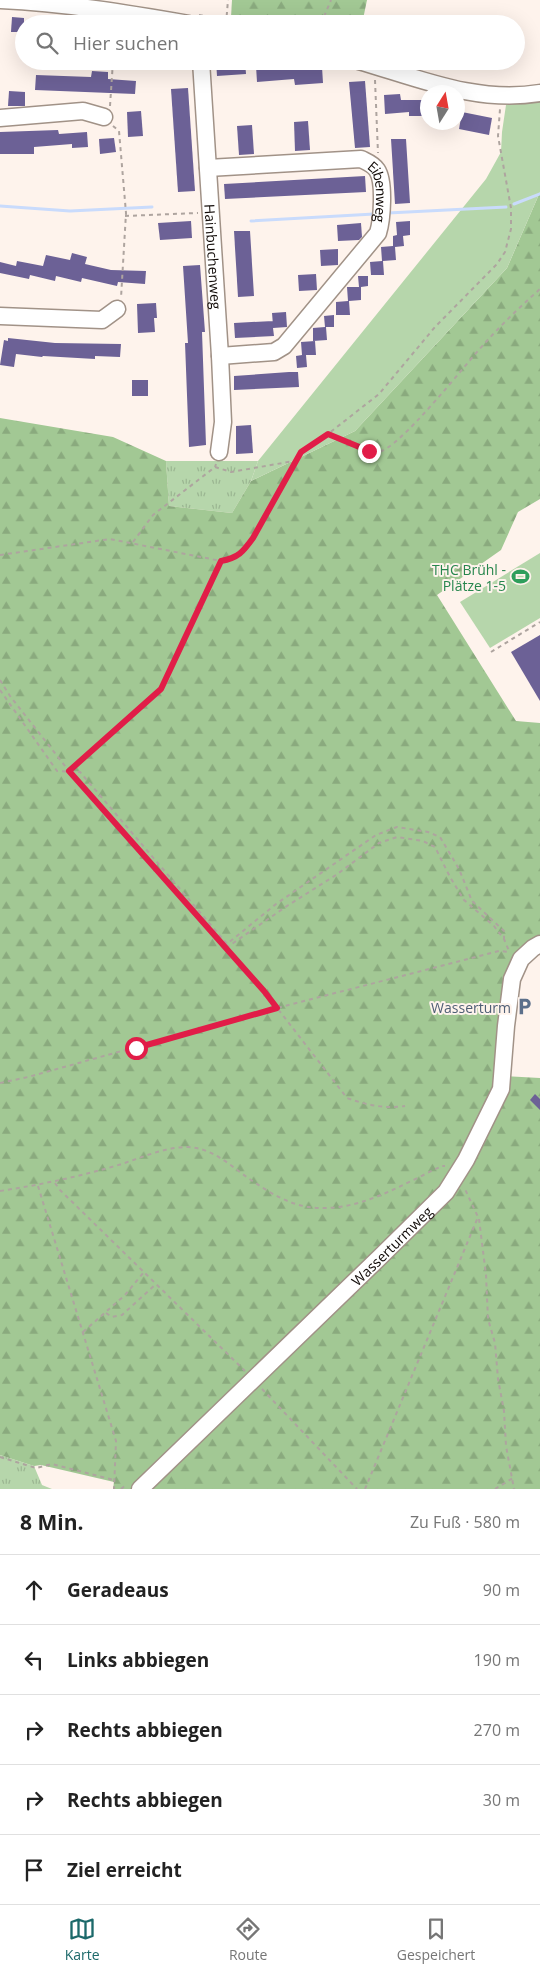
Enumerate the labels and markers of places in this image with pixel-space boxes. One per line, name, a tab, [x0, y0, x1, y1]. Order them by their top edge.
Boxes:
place label: THC Brühl - Plätze 1-5	[432, 560, 506, 595]
sports icon: THC Brühl - Plätze 1-5	[510, 567, 530, 587]
parking icon: Wasserturm	[515, 997, 535, 1017]
place label: Wasserturm	[431, 998, 511, 1017]

